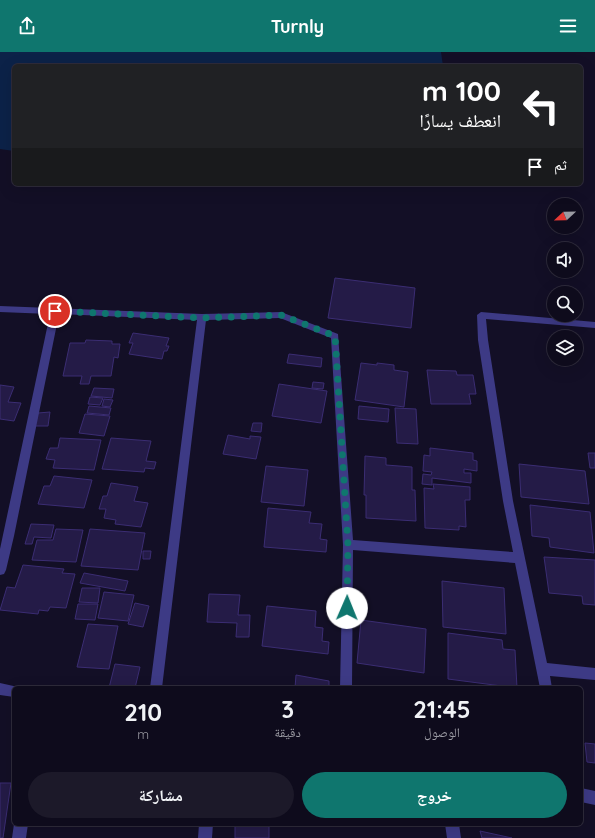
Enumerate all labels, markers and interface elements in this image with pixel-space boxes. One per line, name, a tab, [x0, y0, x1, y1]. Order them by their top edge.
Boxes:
icon: share	[16, 15, 38, 37]
text: Turnly	[271, 15, 324, 38]
icon: menu	[557, 15, 579, 37]
text: 100 m	[422, 73, 501, 108]
icon: left	[515, 80, 567, 132]
text: انعطف يسارًا	[419, 109, 501, 132]
text: ثم	[554, 155, 567, 174]
icon: arrive	[524, 156, 546, 178]
north arrow	[547, 198, 583, 234]
map controls	[547, 198, 583, 366]
button: sound	[547, 242, 583, 278]
button: search	[547, 286, 583, 322]
pin	[38, 294, 72, 328]
icon: arrive	[44, 300, 66, 322]
button: layers	[547, 330, 583, 366]
position arrow	[326, 587, 368, 629]
text: 3	[281, 694, 294, 724]
text: 21:45	[413, 694, 471, 724]
text: 210	[124, 697, 162, 727]
text: دقيقة	[274, 724, 301, 740]
text: الوصول	[424, 724, 460, 740]
text: m	[137, 726, 149, 742]
button: مشاركة	[28, 772, 294, 818]
button: خروج	[302, 772, 567, 818]

